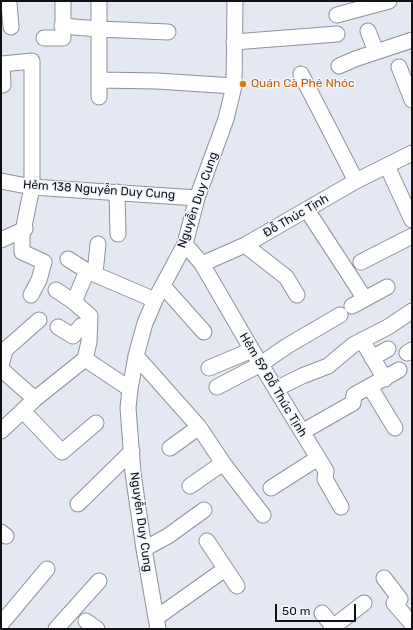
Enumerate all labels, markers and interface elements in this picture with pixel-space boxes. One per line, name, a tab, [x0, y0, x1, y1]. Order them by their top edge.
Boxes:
place label: Quán Cà Phê Nhóc	[251, 77, 355, 91]
marker: Quán Cà Phê Nhóc	[238, 79, 248, 89]
street label: Nguyễn Duy Cung	[175, 150, 221, 250]
street label: Hẻm 138 Nguyễn Duy Cung	[22, 177, 176, 203]
street label: Đỗ Thúc Tịnh	[261, 191, 331, 241]
street label: Hẻm 59 Đỗ Thúc Tịnh	[236, 330, 310, 440]
street label: Nguyễn Duy Cung	[127, 471, 155, 573]
scale bar	[277, 596, 358, 622]
text: 50 m	[282, 604, 310, 618]

